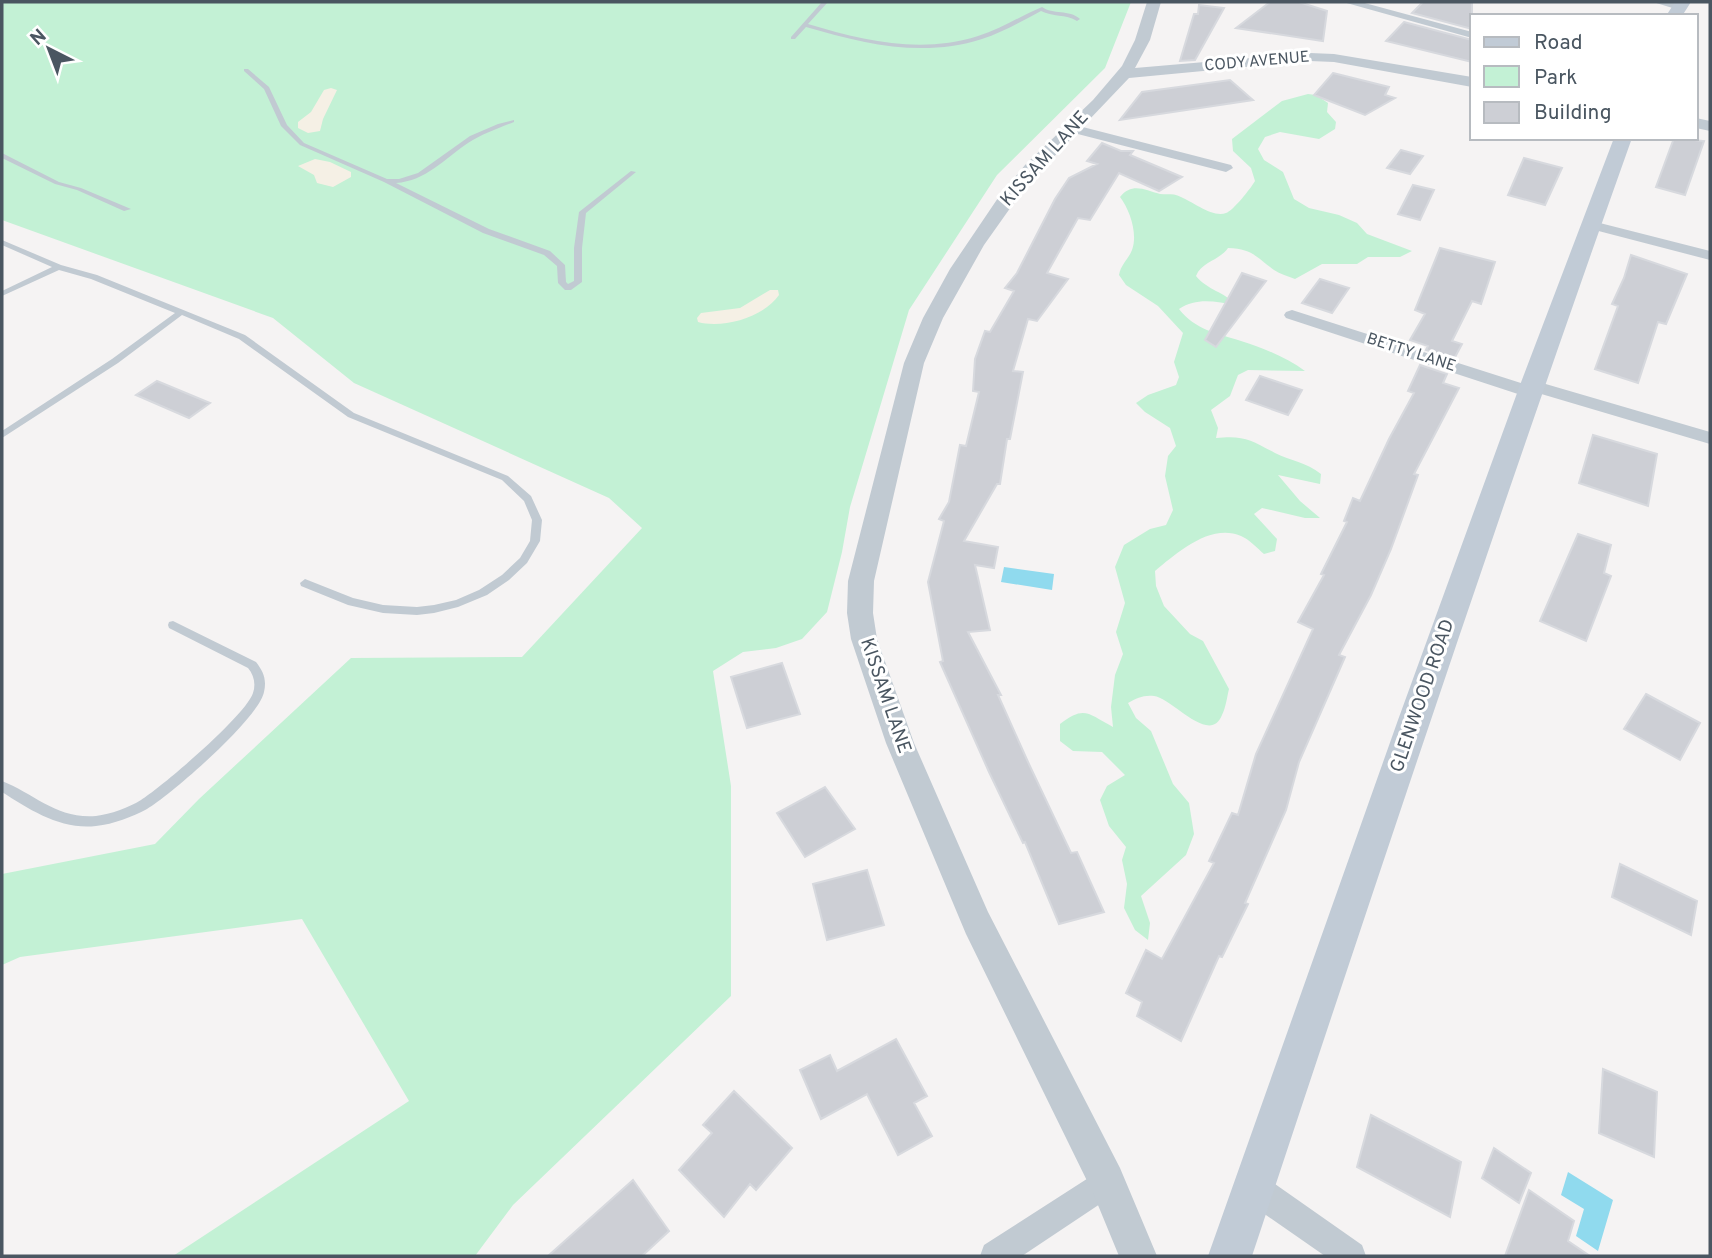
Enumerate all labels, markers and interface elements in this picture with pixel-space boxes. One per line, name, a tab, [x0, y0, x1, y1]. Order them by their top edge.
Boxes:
north arrow	[14, 14, 84, 84]
legend	[1470, 14, 1698, 140]
text: N	[26, 24, 52, 51]
text: Road	[1534, 30, 1583, 57]
street label: CODY AVENUE	[1204, 47, 1310, 77]
text: Park	[1534, 65, 1577, 92]
text: Building	[1534, 100, 1612, 127]
street label: KISSAM LANE	[996, 106, 1094, 212]
street label: BETTY LANE	[1364, 329, 1458, 377]
street label: GLENWOOD ROAD	[1386, 616, 1460, 776]
street label: KISSAM LANE	[854, 635, 916, 757]

